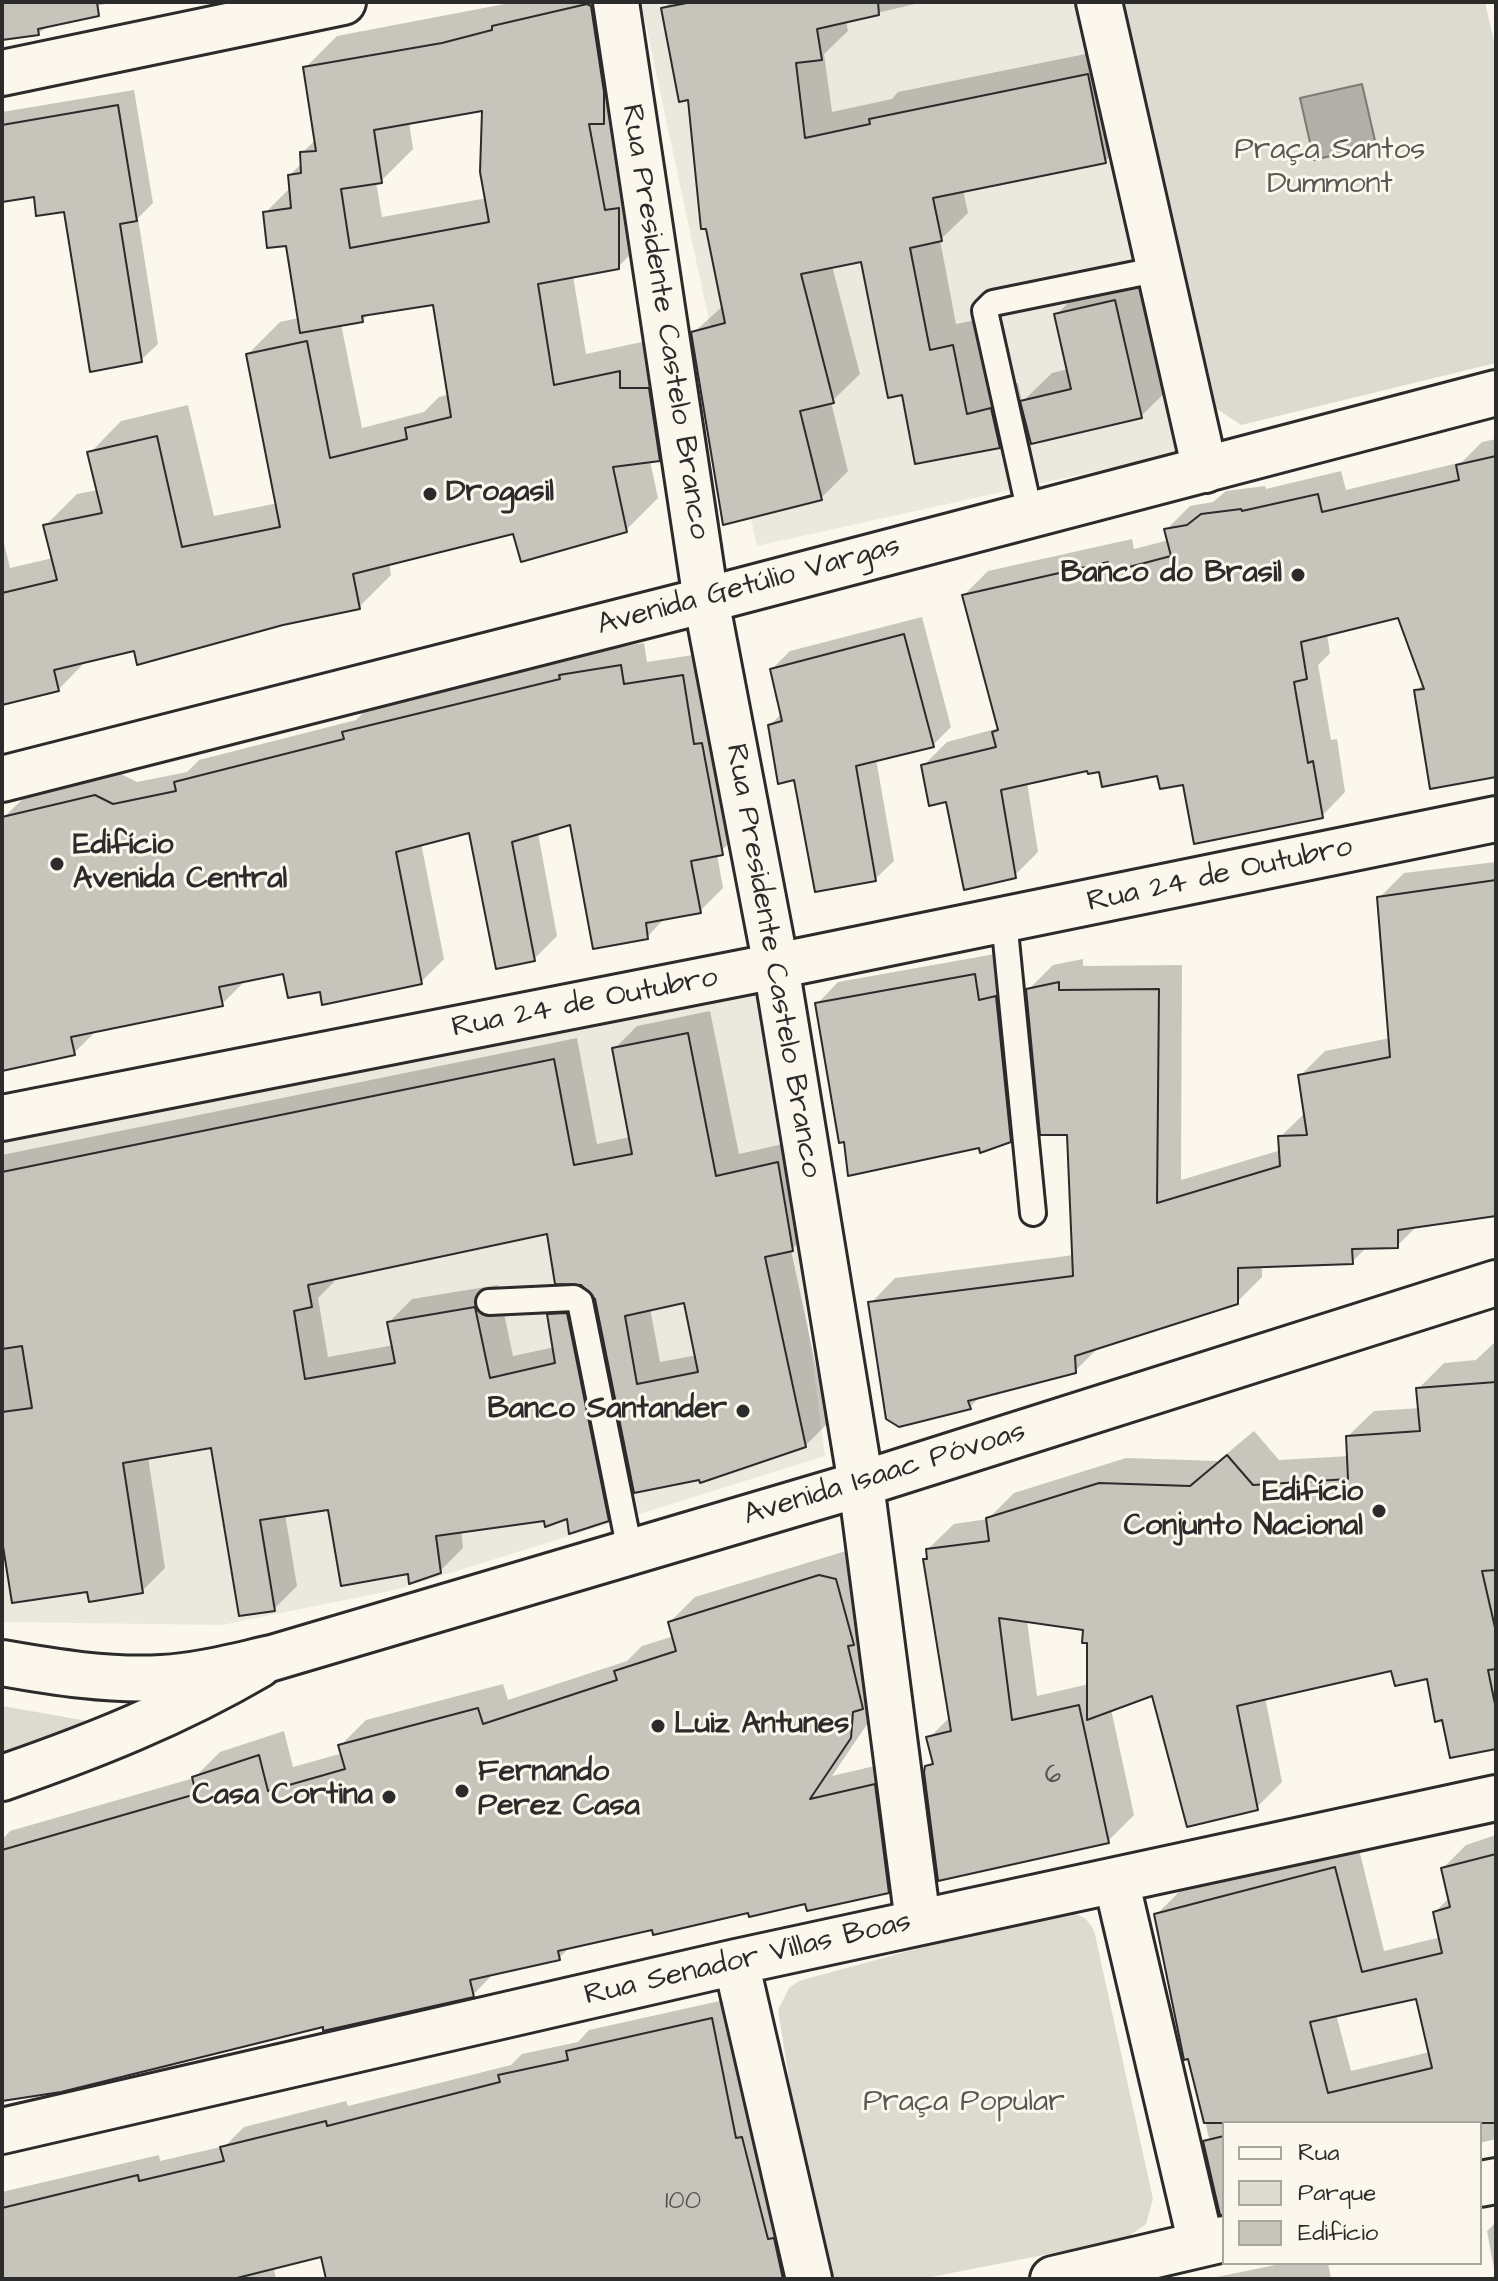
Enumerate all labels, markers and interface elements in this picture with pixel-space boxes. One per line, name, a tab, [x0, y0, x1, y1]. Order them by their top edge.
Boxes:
street label: Rua Presidente Castelo Branco	[612, 102, 716, 542]
park label: Praça Santos Dummont	[1235, 134, 1425, 204]
place label: Drogasil	[446, 476, 554, 512]
marker: Drogasil	[421, 485, 439, 503]
street label: Avenida Getúlio Vargas	[594, 529, 904, 645]
place label: Banco do Brasil	[1061, 557, 1282, 593]
marker: Banco do Brasil	[1289, 566, 1307, 584]
street label: Rua Presidente Castelo Branco	[716, 741, 828, 1181]
place label: Edifício Avenida Central	[73, 829, 287, 900]
street label: Rua 24 de Outubro	[1084, 830, 1356, 922]
marker: Edifício Avenida Central	[48, 855, 66, 873]
street label: Rua 24 de Outubro	[449, 961, 721, 1047]
place label: Banco Santander	[487, 1393, 727, 1429]
marker: Banco Santander	[734, 1402, 752, 1420]
street label: Avenida Isaac Póvoas	[740, 1415, 1030, 1535]
place label: Edifício Conjunto Nacional	[1124, 1476, 1363, 1546]
marker: Edifício Conjunto Nacional	[1370, 1502, 1388, 1520]
place label: Luiz Antunes	[674, 1708, 849, 1744]
marker: Luiz Antunes	[649, 1717, 667, 1735]
place label: Fernando Perez Casa	[478, 1756, 640, 1826]
house number: 6	[1045, 1761, 1061, 1793]
place label: Casa Cortina	[193, 1779, 373, 1815]
marker: Fernando Perez Casa	[453, 1782, 471, 1800]
marker: Casa Cortina	[380, 1788, 398, 1806]
street label: Rua Senador Villas Boas	[581, 1905, 915, 2015]
park label: Praça Popular	[863, 2086, 1065, 2122]
legend	[1222, 2121, 1482, 2265]
text: Rua	[1298, 2136, 1340, 2170]
text: Parque	[1298, 2176, 1376, 2210]
house number: 100	[665, 2187, 701, 2219]
text: Edifício	[1298, 2216, 1378, 2250]

